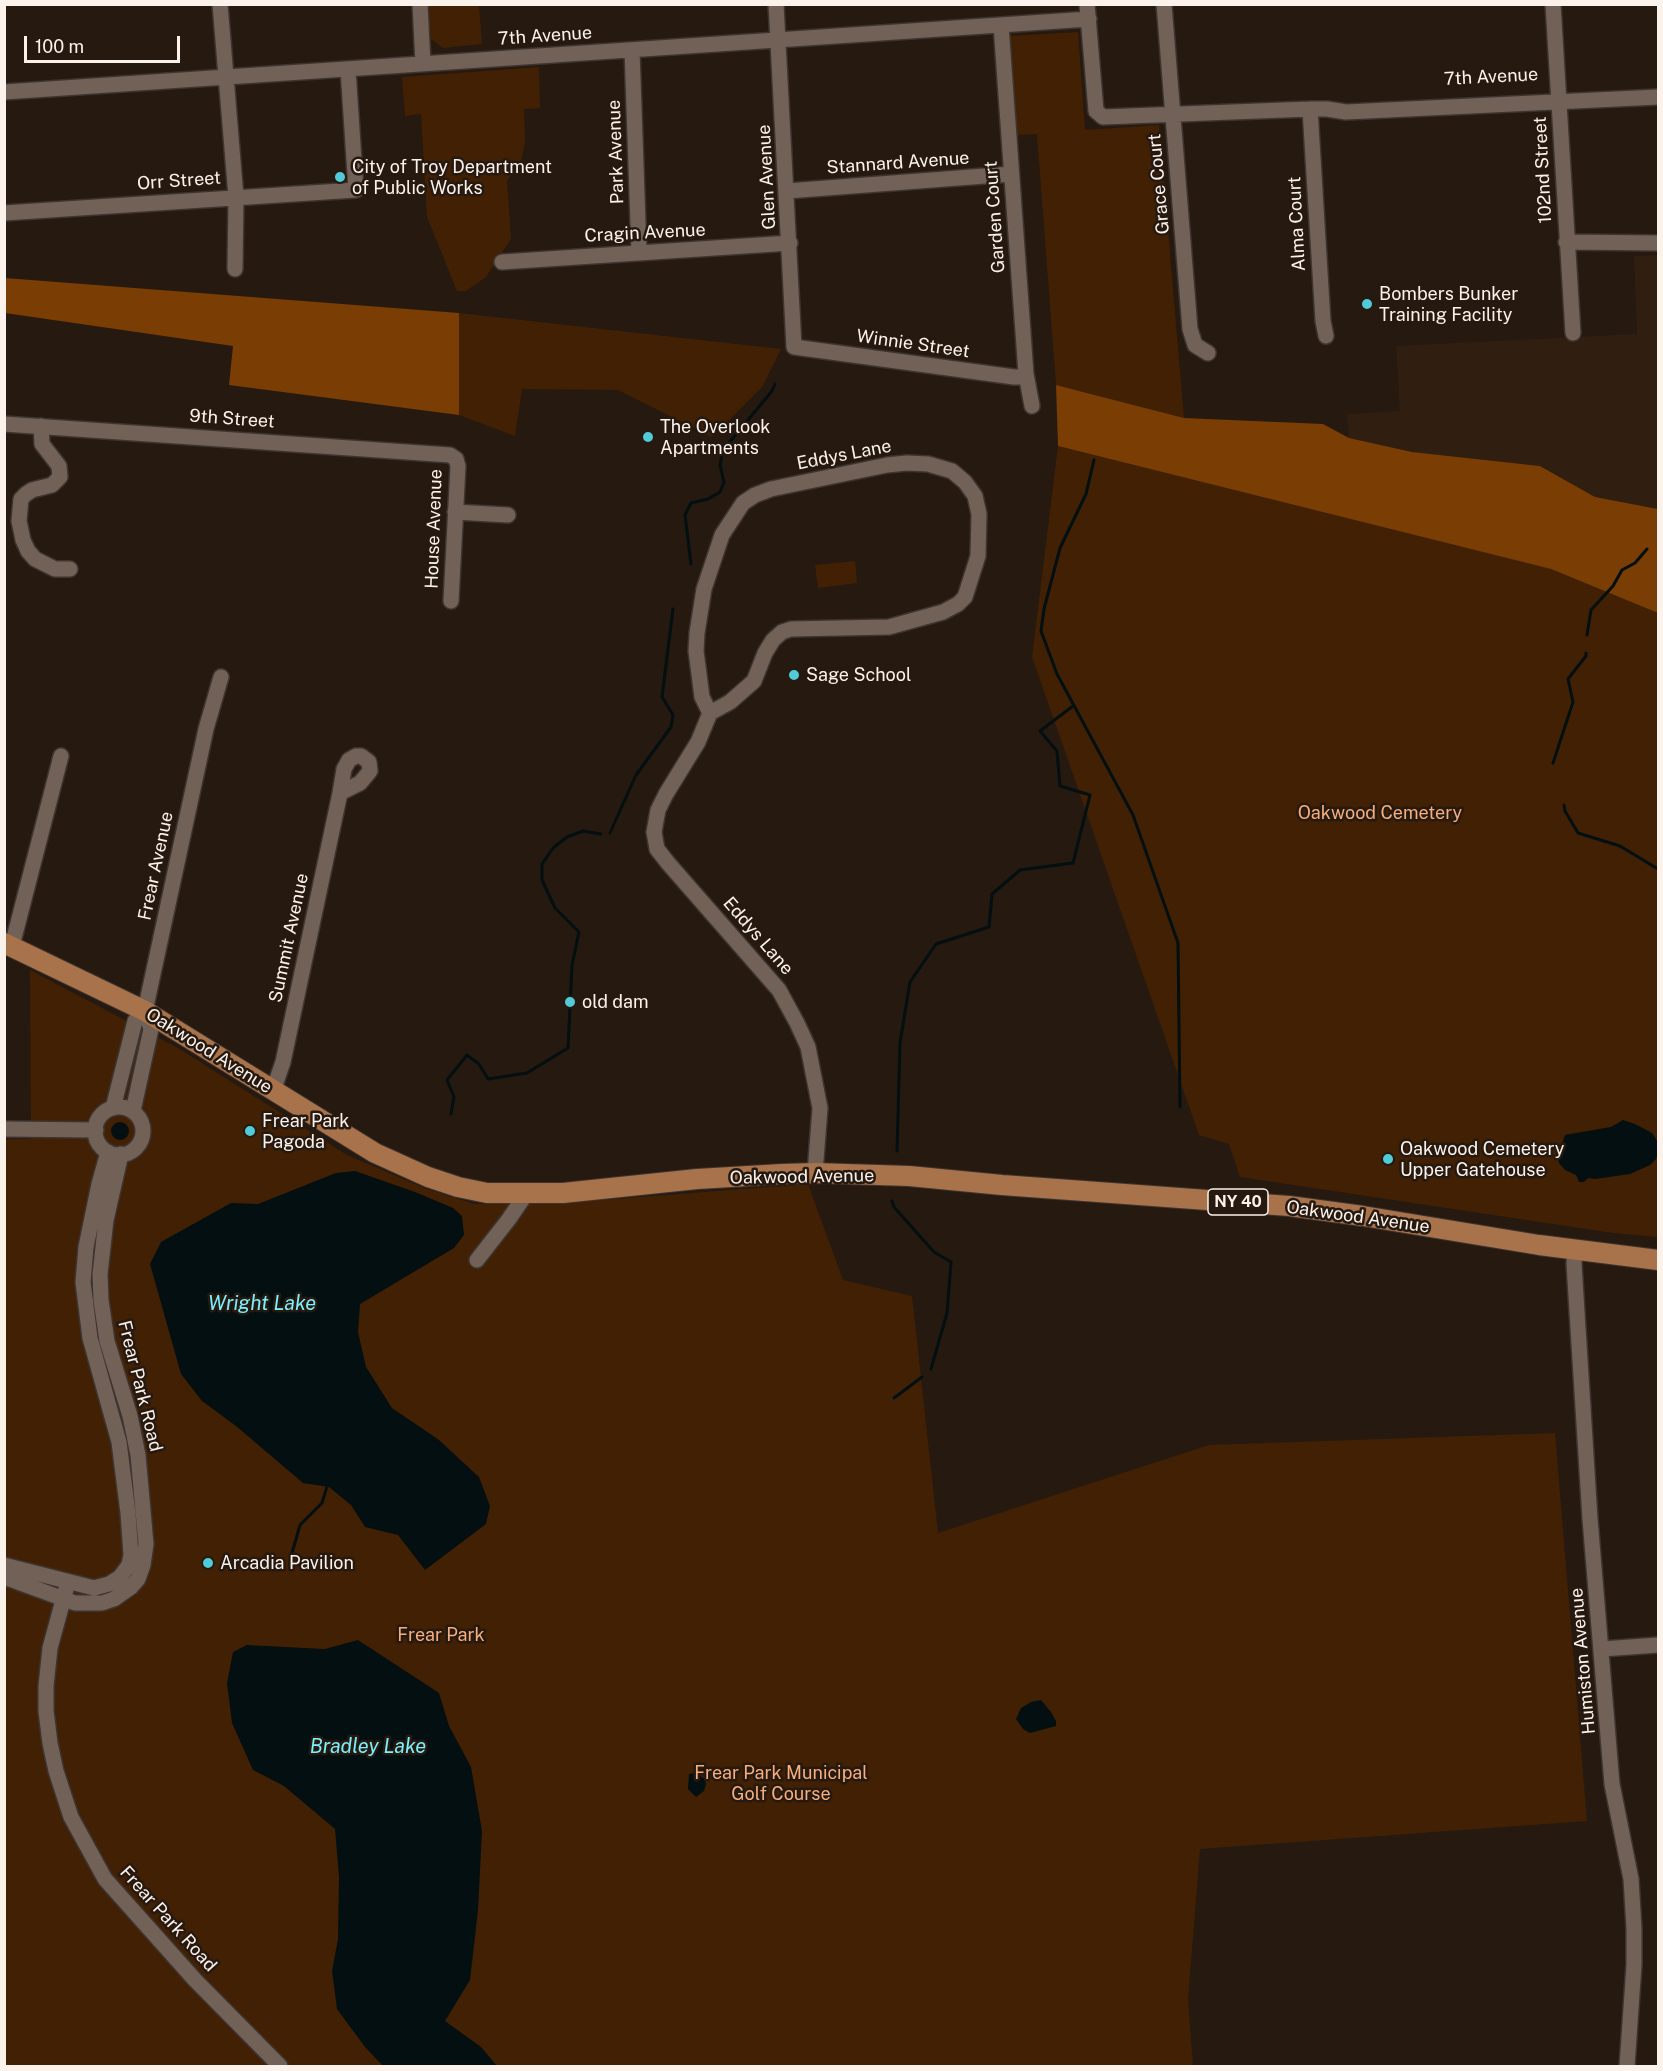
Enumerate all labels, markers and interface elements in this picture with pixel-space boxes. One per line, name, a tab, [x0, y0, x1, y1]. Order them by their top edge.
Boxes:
street label: 7th Avenue	[497, 22, 593, 50]
scale bar	[27, 24, 183, 62]
text: 100 m	[35, 36, 84, 57]
street label: 7th Avenue	[1443, 64, 1539, 90]
street label: Park Avenue	[603, 99, 629, 205]
street label: 102nd Street	[1529, 116, 1557, 224]
street label: Glen Avenue	[753, 124, 781, 230]
street label: Grace Court	[1144, 133, 1174, 235]
street label: Stannard Avenue	[826, 147, 970, 179]
place label: City of Troy Department of Public Works	[352, 156, 552, 198]
street label: Garden Court	[980, 160, 1010, 274]
street label: Orr Street	[136, 167, 222, 195]
marker: City of Troy Department of Public Works	[333, 170, 347, 184]
street label: Alma Court	[1284, 176, 1310, 272]
street label: Cragin Avenue	[584, 219, 706, 247]
place label: Bombers Bunker Training Facility	[1379, 283, 1518, 326]
marker: Bombers Bunker Training Facility	[1360, 297, 1374, 311]
street label: Winnie Street	[855, 325, 971, 363]
street label: 9th Street	[189, 405, 275, 433]
place label: The Overlook Apartments	[660, 416, 770, 458]
marker: The Overlook Apartments	[641, 430, 655, 444]
street label: Eddys Lane	[795, 435, 893, 475]
street label: House Avenue	[421, 469, 447, 589]
place label: Sage School	[806, 664, 911, 686]
marker: Sage School	[787, 668, 801, 682]
park label: Oakwood Cemetery	[1298, 802, 1462, 824]
street label: Frear Avenue	[134, 810, 178, 922]
street label: Summit Avenue	[265, 871, 313, 1005]
street label: Eddys Lane	[718, 893, 798, 979]
place label: old dam	[582, 991, 649, 1013]
marker: old dam	[563, 995, 577, 1009]
street label: Oakwood Avenue	[142, 1004, 276, 1098]
place label: Frear Park Pagoda	[262, 1110, 349, 1152]
marker: Frear Park Pagoda	[243, 1124, 257, 1138]
place label: Oakwood Cemetery Upper Gatehouse	[1400, 1138, 1564, 1180]
marker: Oakwood Cemetery Upper Gatehouse	[1381, 1152, 1395, 1166]
street label: Oakwood Avenue	[730, 1165, 874, 1189]
road number: NY 40	[1208, 1189, 1268, 1215]
street label: Oakwood Avenue	[1285, 1196, 1431, 1238]
water label: Wright Lake	[208, 1292, 316, 1316]
street label: Frear Park Road	[113, 1318, 167, 1454]
place label: Arcadia Pavilion	[220, 1552, 354, 1574]
marker: Arcadia Pavilion	[201, 1556, 215, 1570]
street label: Humiston Avenue	[1566, 1587, 1600, 1735]
park label: Frear Park	[397, 1624, 485, 1646]
water label: Bradley Lake	[310, 1735, 426, 1759]
park label: Frear Park Municipal Golf Course	[694, 1762, 868, 1804]
street label: Frear Park Road	[115, 1862, 221, 1976]

